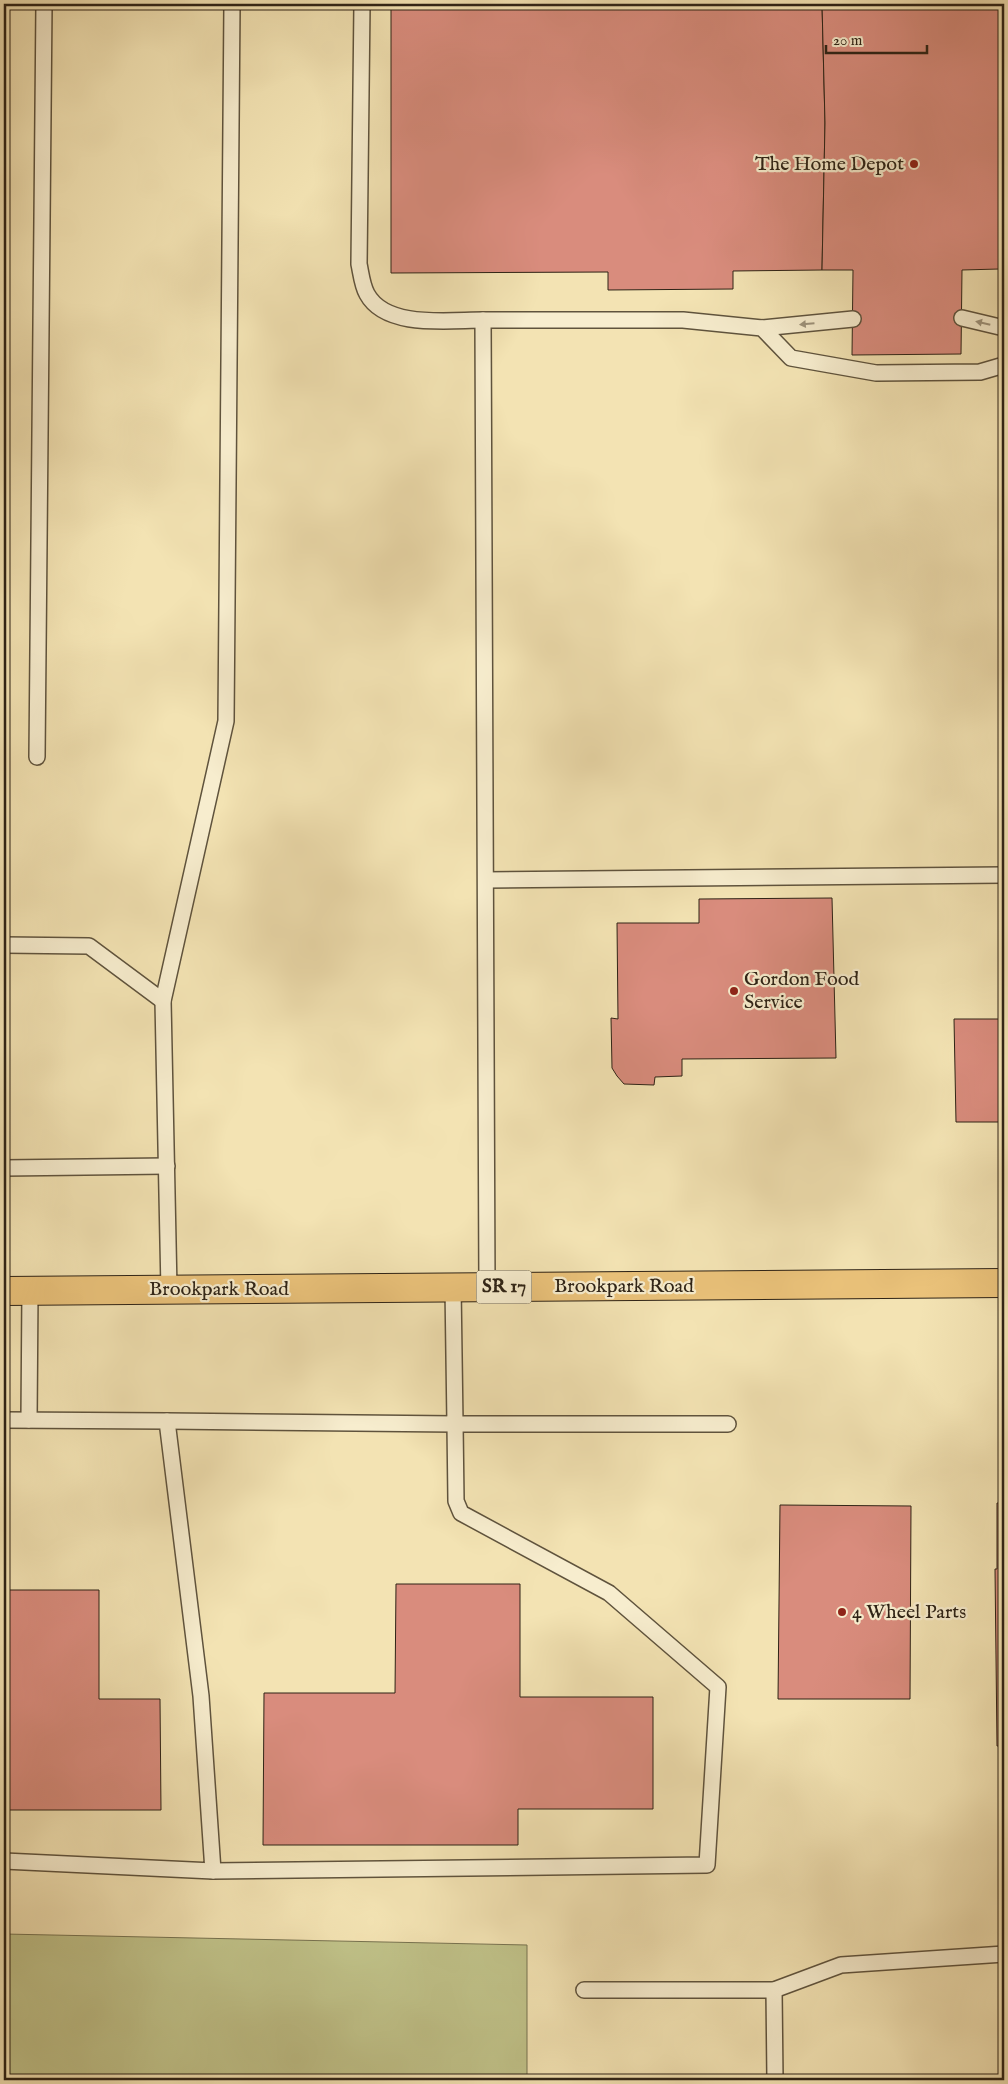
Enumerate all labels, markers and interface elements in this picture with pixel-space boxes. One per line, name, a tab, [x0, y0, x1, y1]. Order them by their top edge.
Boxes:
scale bar	[826, 22, 927, 54]
text: 20 m	[833, 31, 863, 50]
place label: The Home Depot	[755, 152, 904, 177]
marker: The Home Depot	[908, 158, 920, 170]
one-way arrow	[976, 319, 991, 327]
one-way arrow	[799, 320, 815, 328]
place label: Gordon Food Service	[744, 967, 859, 1015]
marker: Gordon Food Service	[728, 985, 740, 997]
road number: SR 17	[476, 1270, 532, 1304]
street label: Brookpark Road	[554, 1274, 694, 1299]
street label: Brookpark Road	[149, 1277, 289, 1302]
place label: 4 Wheel Parts	[852, 1600, 966, 1625]
marker: 4 Wheel Parts	[836, 1606, 848, 1618]

